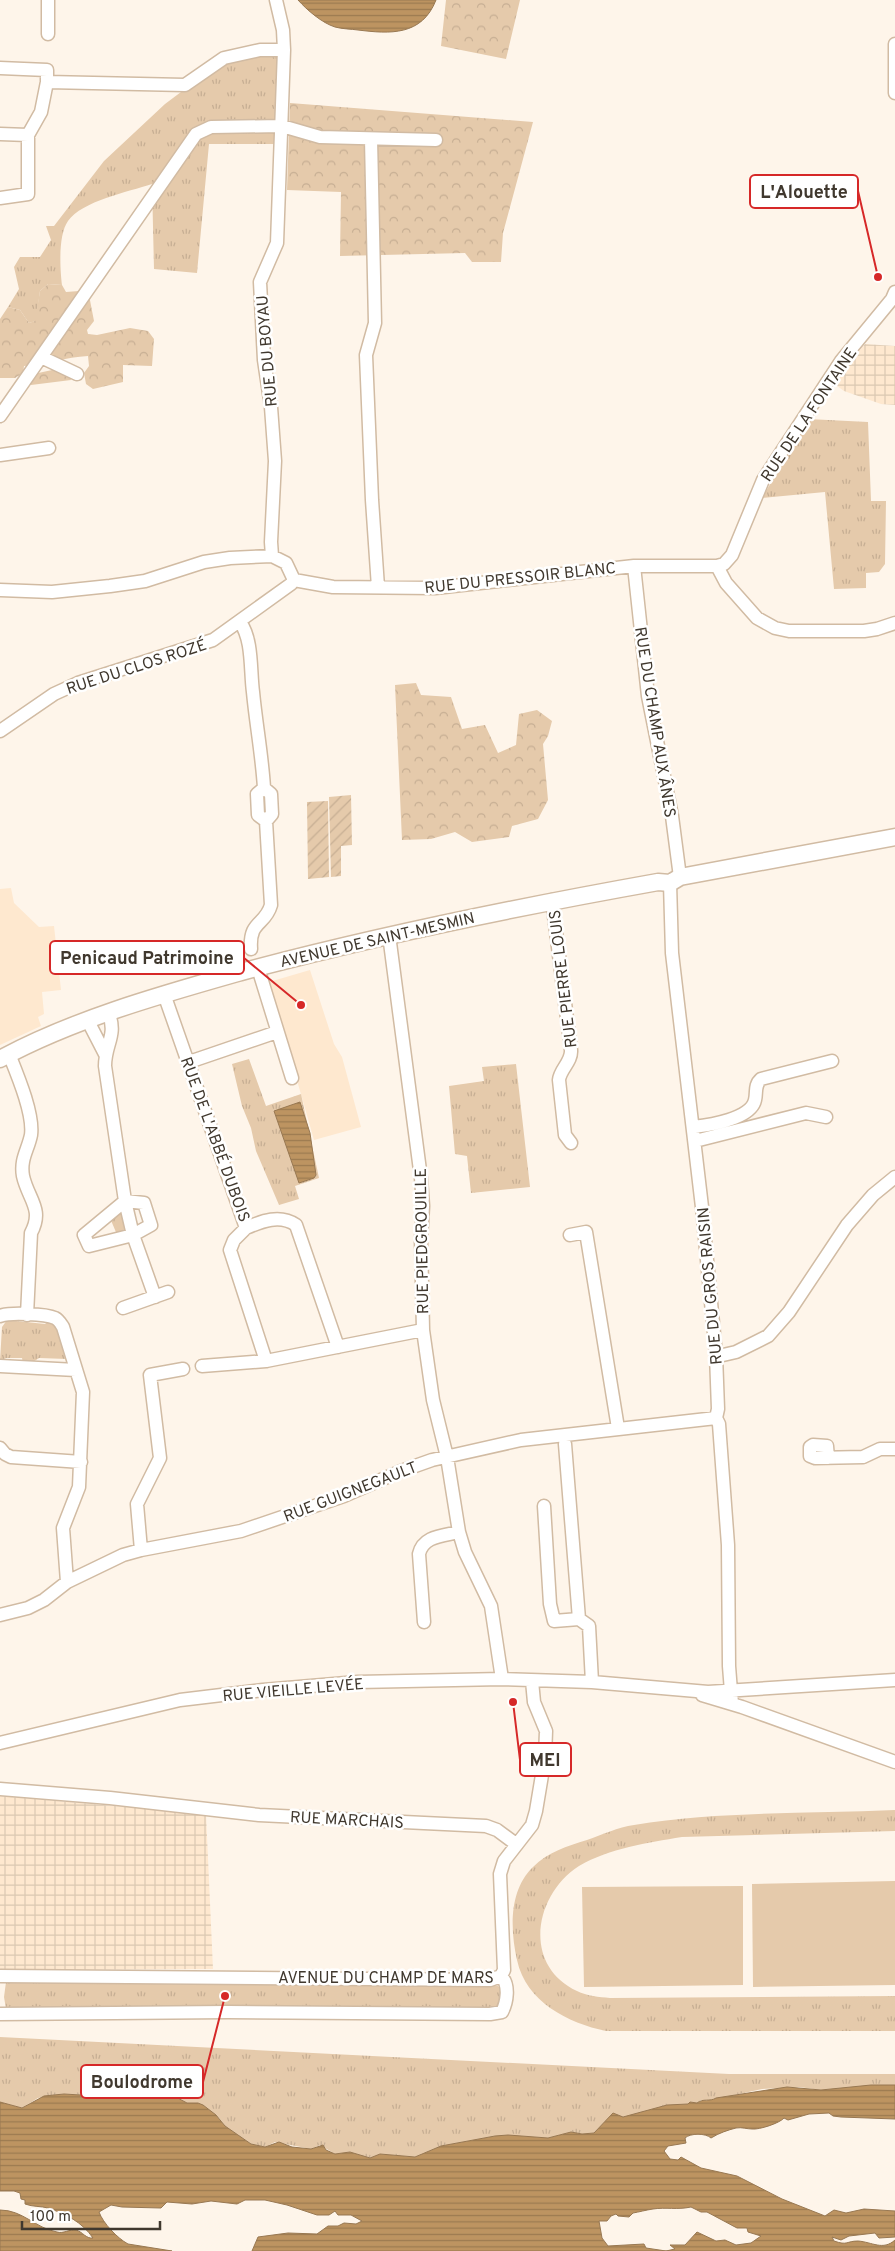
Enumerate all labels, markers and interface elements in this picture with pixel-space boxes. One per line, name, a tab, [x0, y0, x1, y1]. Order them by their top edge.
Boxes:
callout: L'Alouette	[750, 175, 858, 208]
text: L'Alouette	[760, 182, 848, 205]
street label: RUE DU BOYAU	[253, 294, 283, 407]
street label: RUE DE LA FONTAINE	[757, 344, 862, 486]
street label: RUE DU PRESSOIR BLANC	[424, 559, 617, 599]
street label: RUE DU CHAMP AUX ÂNES	[629, 625, 681, 819]
street label: RUE DU CLOS ROZÉ	[63, 634, 209, 700]
street label: RUE PIERRE LOUIS	[546, 908, 582, 1049]
street label: AVENUE DE SAINT-MESMIN	[278, 909, 477, 973]
callout: Penicaud Patrimoine	[50, 941, 244, 974]
text: Penicaud Patrimoine	[60, 948, 234, 971]
street label: RUE DE L'ABBÉ DUBOIS	[175, 1054, 255, 1225]
street label: RUE PIEDGROUILLE	[412, 1168, 434, 1314]
street label: RUE DU GROS RAISIN	[694, 1206, 728, 1365]
street label: RUE GUIGNEGAULT	[281, 1458, 420, 1528]
street label: RUE VIEILLE LEVÉE	[222, 1673, 365, 1707]
callout: MEI	[520, 1743, 571, 1776]
text: MEI	[529, 1750, 561, 1773]
street label: RUE MARCHAIS	[289, 1808, 404, 1834]
street label: AVENUE DU CHAMP DE MARS	[278, 1969, 494, 1989]
callout: Boulodrome	[81, 2065, 203, 2098]
text: Boulodrome	[91, 2072, 193, 2095]
scale bar	[22, 2198, 160, 2230]
text: 100 m	[30, 2208, 71, 2227]

